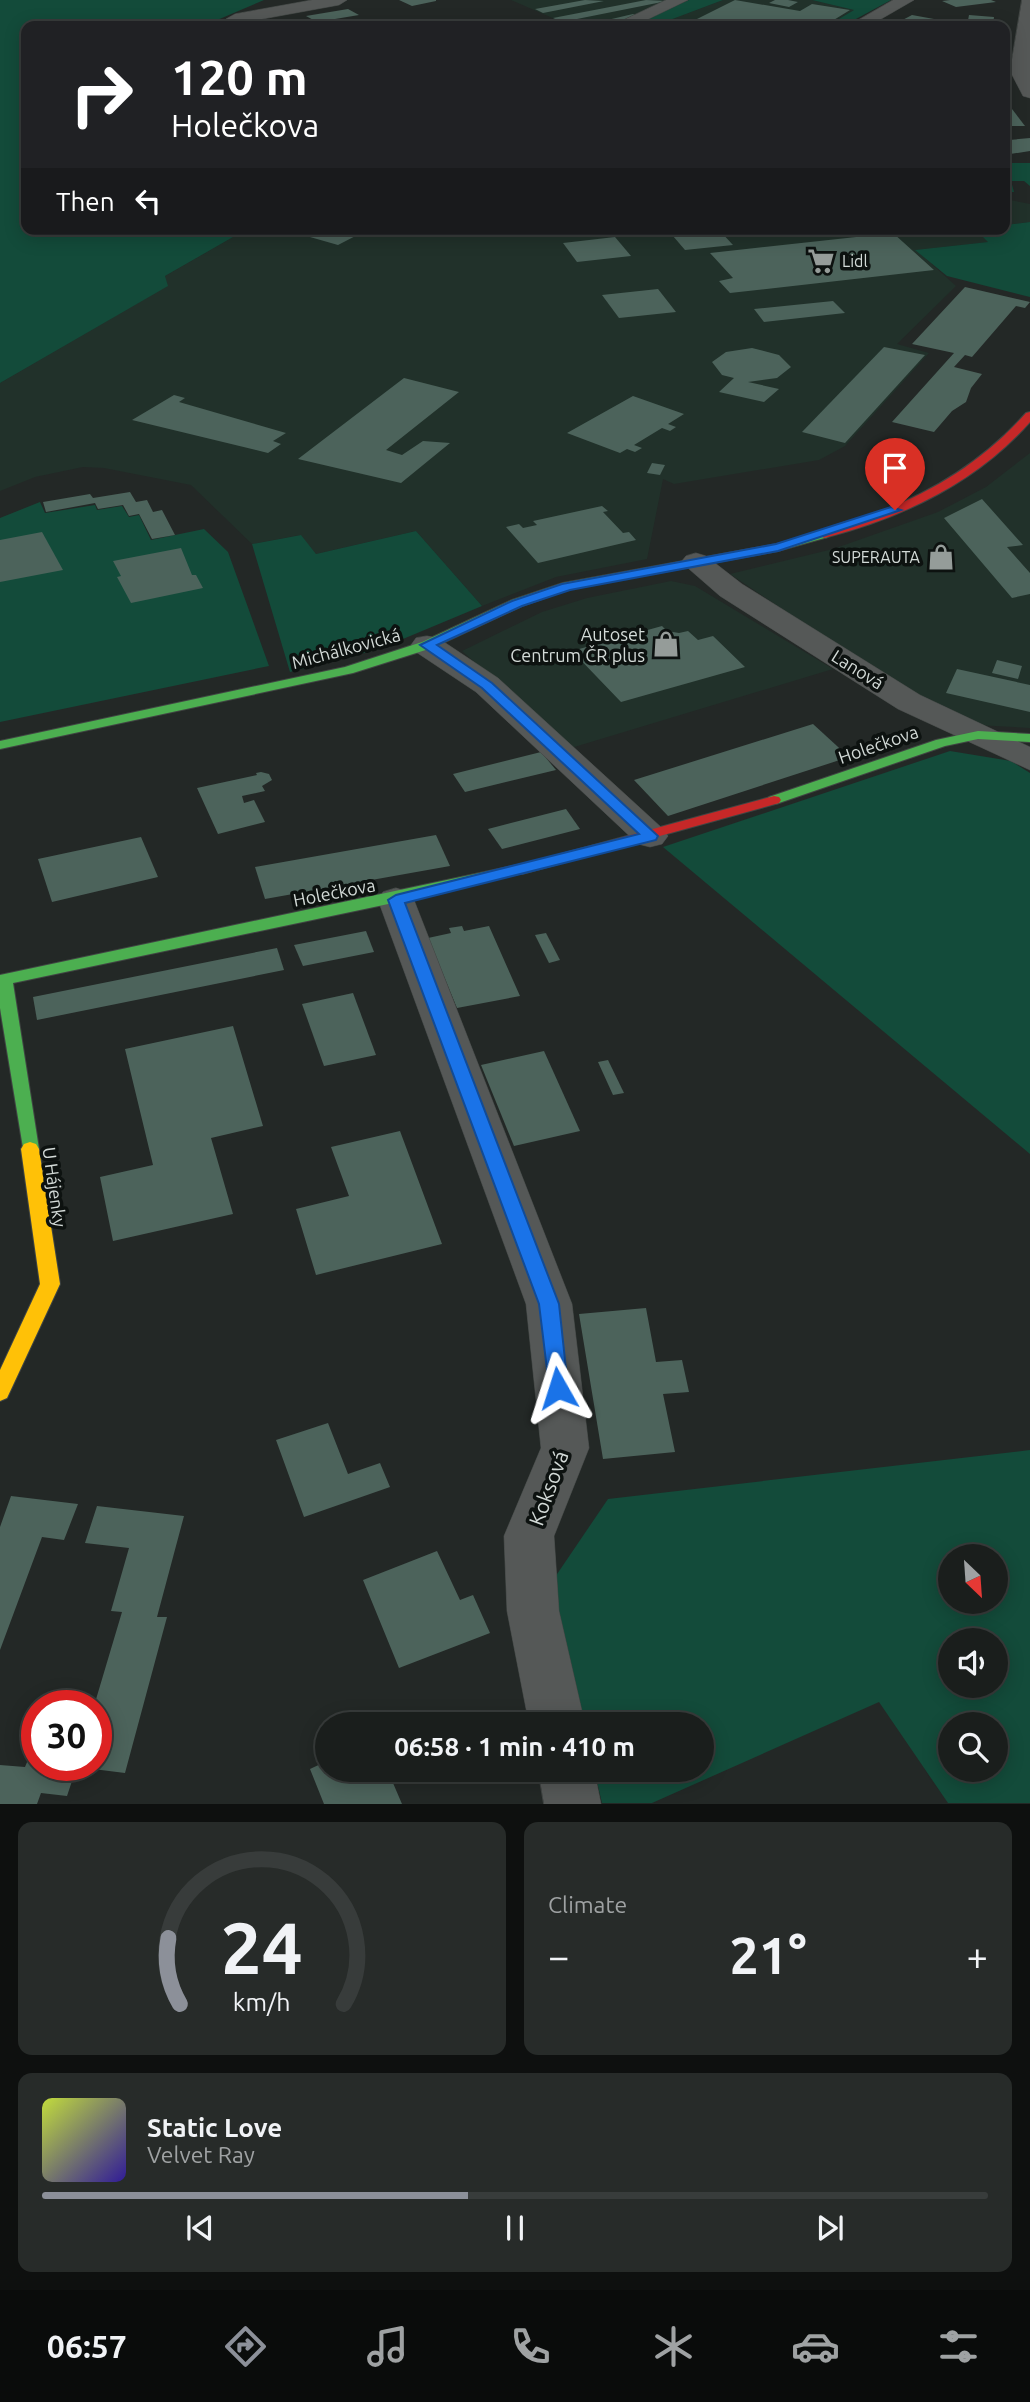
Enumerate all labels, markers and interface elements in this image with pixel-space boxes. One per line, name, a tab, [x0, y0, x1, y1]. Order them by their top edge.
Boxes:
icon: right	[56, 49, 147, 140]
text: 120 m	[171, 49, 308, 104]
text: Holečkova	[171, 107, 319, 143]
icon: left	[129, 182, 167, 220]
text: Then	[56, 187, 115, 216]
supermarket icon: Lidl	[806, 246, 836, 276]
place label: Lidl	[842, 252, 868, 270]
pin	[865, 438, 925, 510]
icon: arrive	[876, 449, 914, 487]
shop icon: SUPERAUTA	[926, 542, 956, 572]
place label: SUPERAUTA	[832, 548, 921, 566]
street label: Michálkovická	[289, 624, 403, 672]
place label: Autoset Centrum ČR plus	[510, 624, 645, 665]
shop icon: Autoset Centrum ČR plus	[651, 629, 681, 659]
street label: Lanová	[828, 645, 888, 693]
street label: Holečkova	[835, 721, 921, 767]
street label: Holečkova	[291, 874, 377, 910]
street label: U Hájenky	[39, 1146, 71, 1229]
position arrow	[521, 1351, 595, 1425]
street label: Koksová	[523, 1447, 573, 1529]
north arrow	[938, 1544, 1008, 1614]
map controls	[938, 1544, 1008, 1782]
button: sound	[938, 1628, 1008, 1698]
speed limit sign: 30	[21, 1690, 112, 1781]
button: search	[938, 1712, 1008, 1782]
text: 06:58 · 1 min · 410 m	[394, 1732, 635, 1761]
text: Climate	[548, 1892, 627, 1917]
text: 24	[221, 1907, 303, 1989]
text: 21°	[729, 1926, 807, 1984]
text: −	[548, 1935, 569, 1977]
text: +	[967, 1935, 988, 1977]
text: km/h	[233, 1988, 291, 2016]
text: Static Love	[147, 2113, 282, 2142]
text: Velvet Ray	[147, 2142, 255, 2167]
icon: previous	[181, 2209, 219, 2247]
icon: pause	[496, 2209, 534, 2247]
icon: next	[811, 2209, 849, 2247]
icon: directions	[221, 2322, 270, 2371]
icon: music	[363, 2322, 412, 2371]
icon: phone	[506, 2322, 555, 2371]
icon: climate	[649, 2322, 698, 2371]
icon: car	[791, 2322, 840, 2371]
icon: filters	[934, 2322, 983, 2371]
text: 06:57	[47, 2328, 127, 2364]

